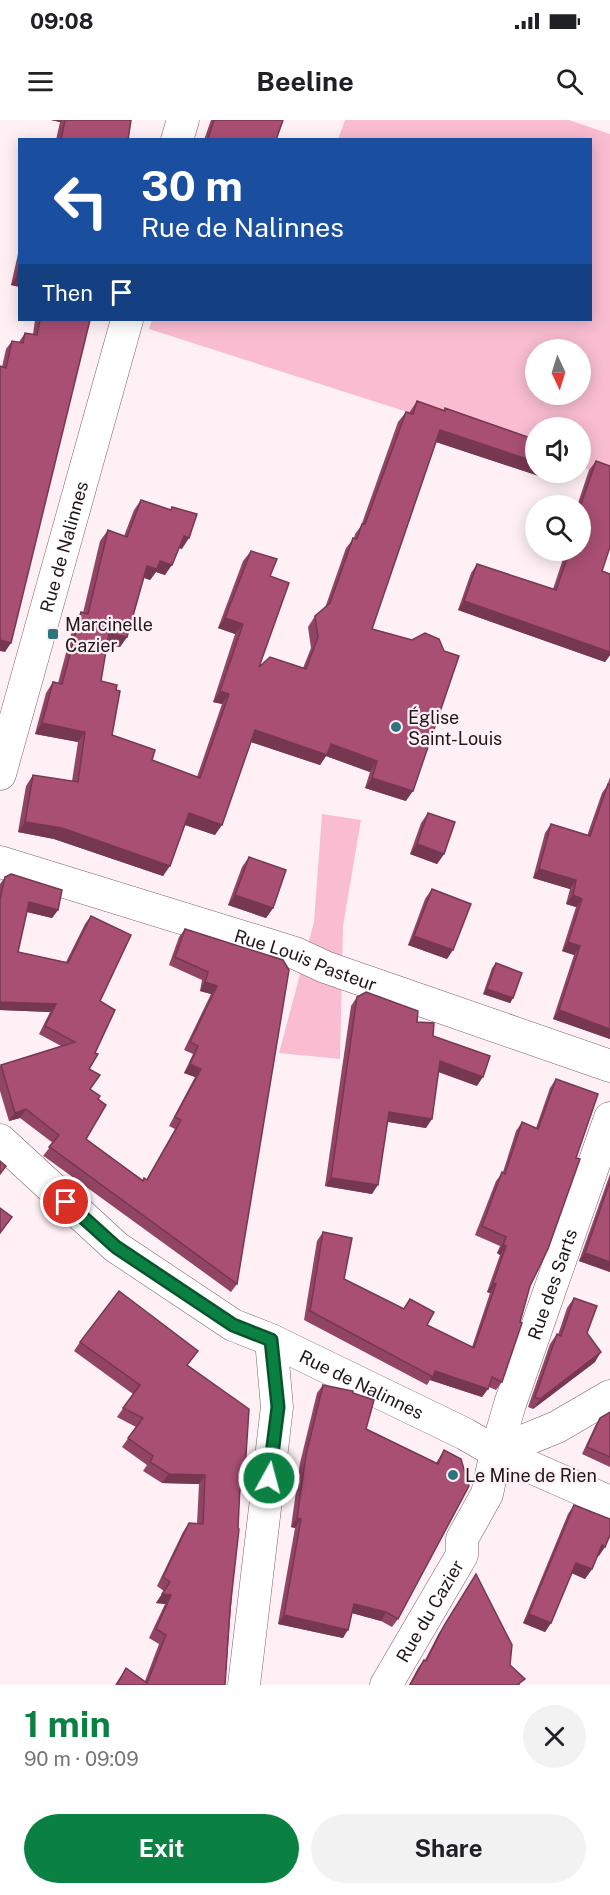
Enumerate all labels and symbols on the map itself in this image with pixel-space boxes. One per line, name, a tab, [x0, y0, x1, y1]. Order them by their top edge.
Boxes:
north arrow	[525, 339, 591, 405]
street label: Rue de Nalinnes	[35, 479, 92, 615]
place label: Marcinelle Cazier	[65, 614, 153, 656]
marker: Marcinelle Cazier	[46, 627, 60, 641]
place label: Église Saint-Louis	[408, 706, 502, 749]
marker: Église Saint-Louis	[389, 720, 403, 734]
street label: Rue Louis Pasteur	[232, 924, 380, 995]
pin	[40, 1176, 91, 1227]
street label: Rue des Sarts	[523, 1226, 581, 1342]
street label: Rue de Nalinnes	[296, 1345, 427, 1423]
position arrow	[237, 1446, 301, 1510]
place label: Le Mine de Rien	[465, 1465, 597, 1486]
marker: Le Mine de Rien	[446, 1468, 460, 1482]
street label: Rue du Cazier	[391, 1556, 467, 1666]

